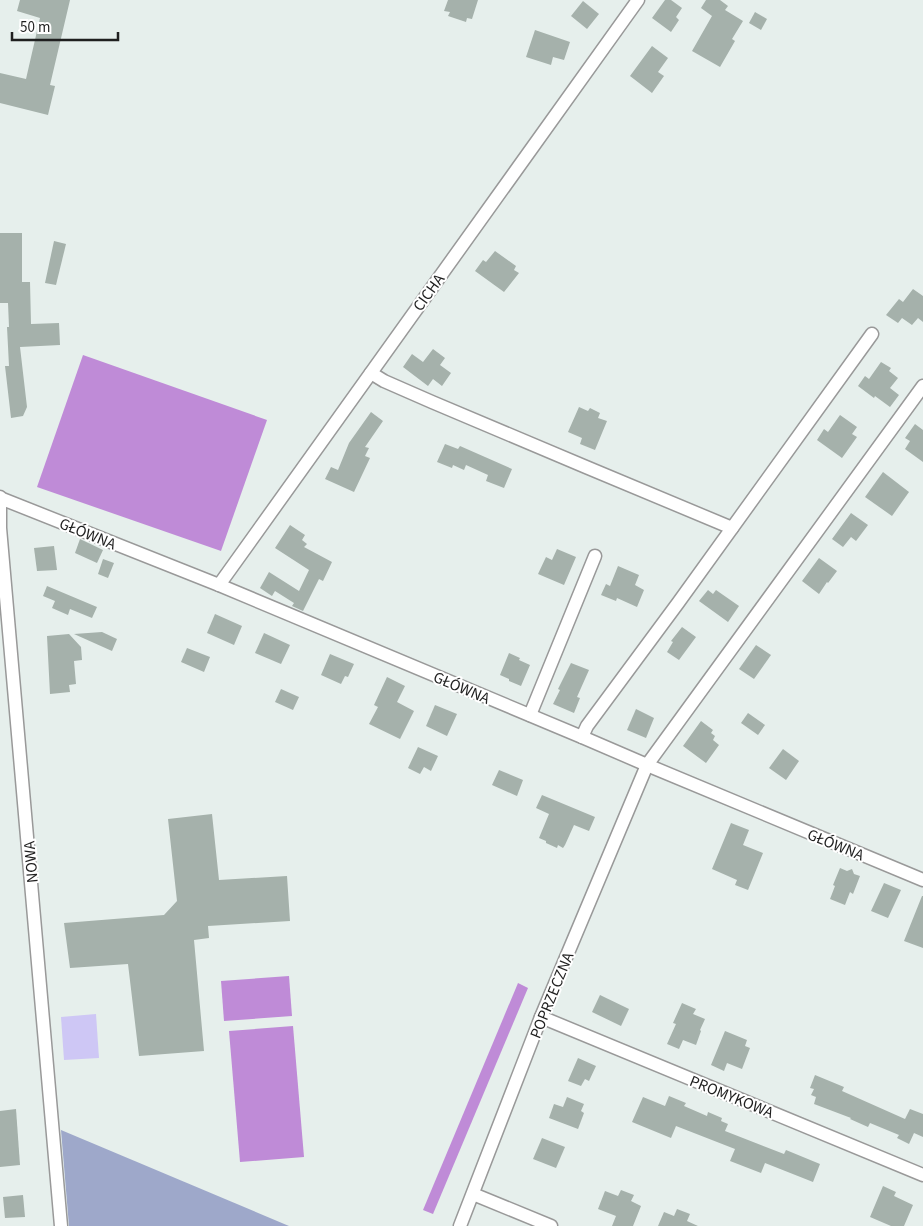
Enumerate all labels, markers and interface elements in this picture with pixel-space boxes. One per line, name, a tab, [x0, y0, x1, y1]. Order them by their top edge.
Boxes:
scale bar	[12, 10, 119, 42]
text: 50 m	[20, 17, 50, 38]
street label: CICHA	[408, 269, 450, 316]
street label: GŁÓWNA	[56, 513, 120, 555]
street label: GŁÓWNA	[430, 666, 494, 710]
street label: GŁÓWNA	[804, 824, 868, 866]
street label: NOWA	[18, 840, 44, 884]
street label: POPRZECZNA	[525, 949, 579, 1042]
street label: PROMYKOWA	[686, 1070, 777, 1124]

